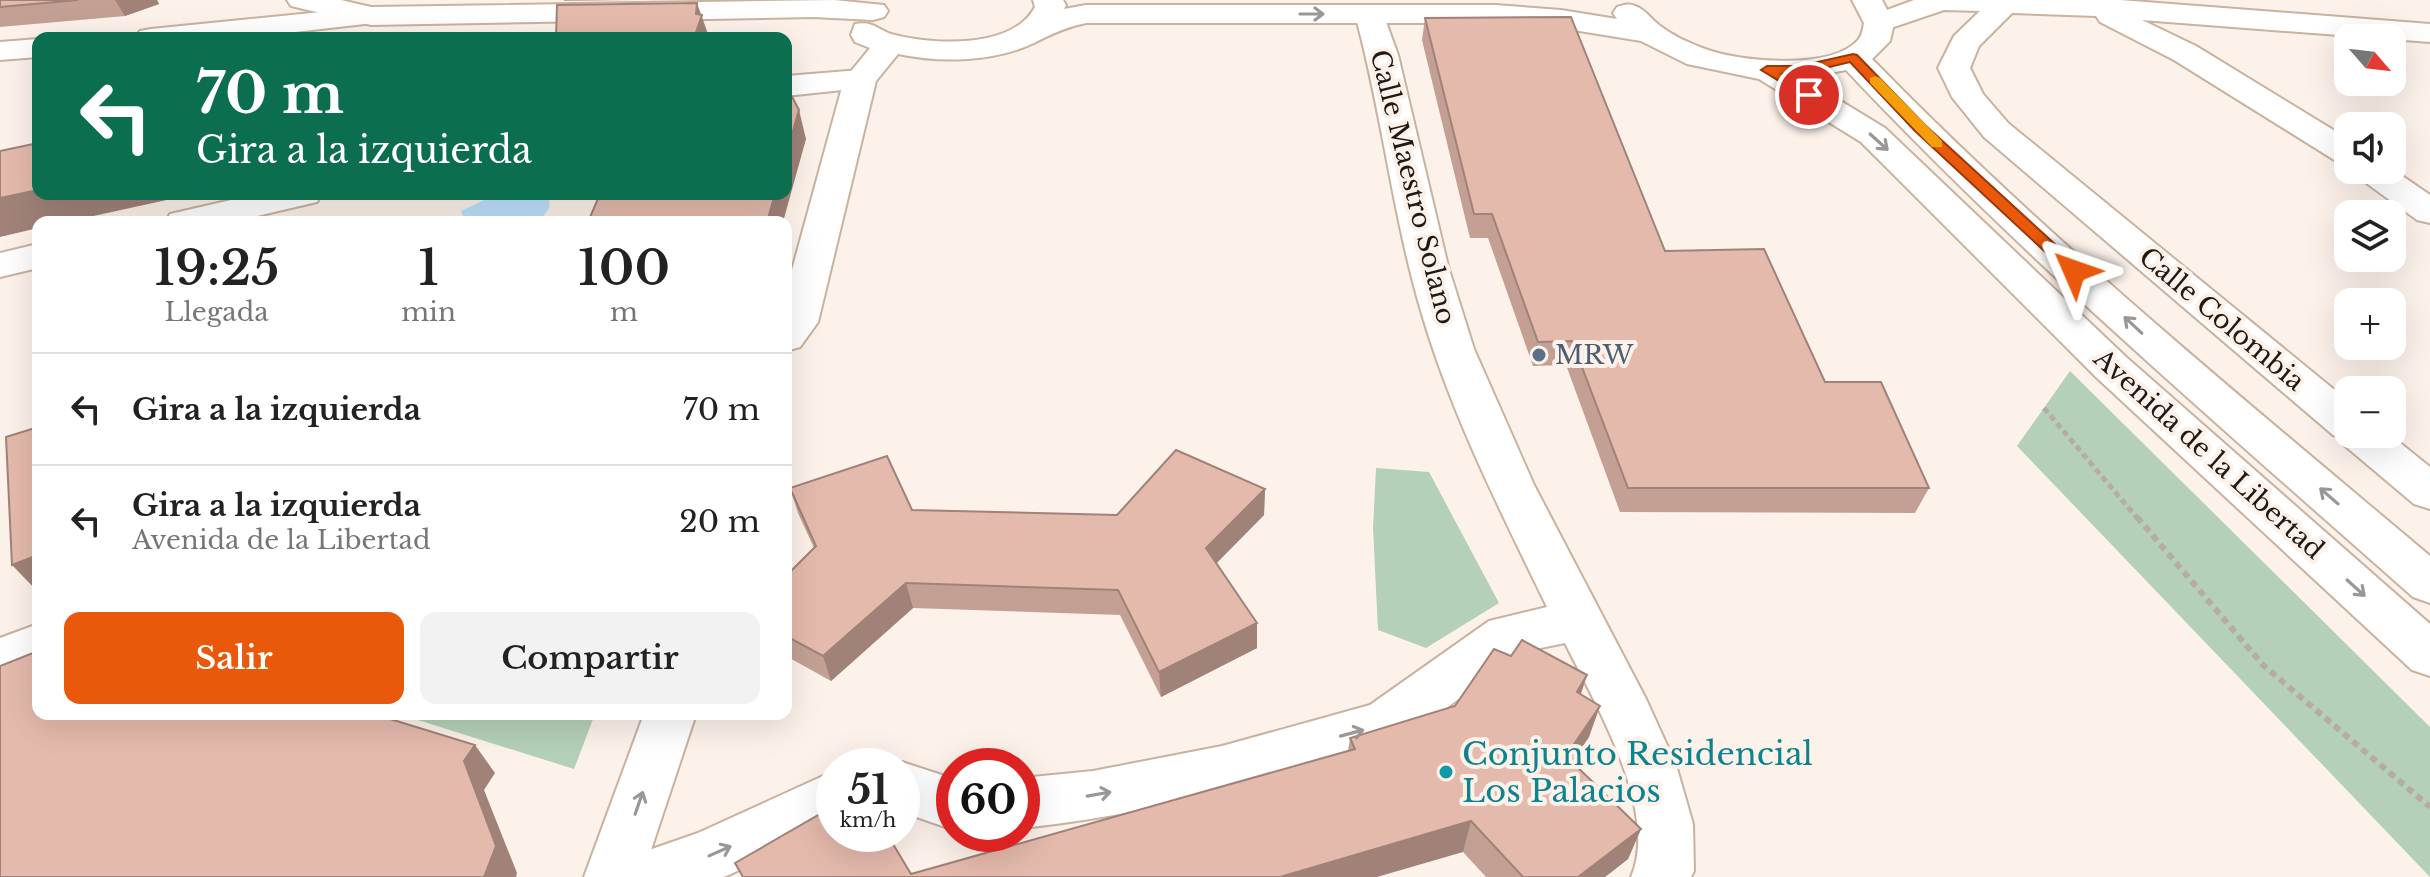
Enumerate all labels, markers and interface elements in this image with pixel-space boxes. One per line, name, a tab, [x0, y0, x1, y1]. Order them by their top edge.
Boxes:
one-way arrow	[1298, 6, 1325, 22]
north arrow	[2334, 24, 2406, 96]
map controls	[2334, 24, 2406, 448]
street label: Calle Maestro Solano	[1363, 46, 1463, 328]
text: 70 m	[196, 59, 344, 128]
pin	[1775, 61, 1843, 129]
icon: left	[64, 64, 168, 168]
icon: arrive	[1787, 73, 1831, 117]
button: sound	[2334, 112, 2406, 184]
text: Gira a la izquierda	[196, 128, 532, 173]
one-way arrow	[1869, 133, 1889, 151]
button: layers	[2334, 200, 2406, 272]
position arrow	[2032, 229, 2116, 313]
text: 19:25	[154, 238, 279, 298]
text: 1	[418, 238, 439, 298]
text: 100	[578, 238, 670, 298]
street label: Calle Colombia	[2133, 241, 2312, 398]
button: +	[2334, 288, 2406, 360]
text: Llegada	[165, 296, 269, 328]
text: min	[401, 296, 456, 328]
text: m	[610, 296, 638, 328]
one-way arrow	[2124, 316, 2144, 334]
place label: MRW	[1555, 339, 1634, 371]
street label: Avenida de la Libertad	[2087, 342, 2331, 566]
marker: MRW	[1530, 346, 1548, 364]
button: −	[2334, 376, 2406, 448]
icon: left	[64, 387, 108, 431]
text: Gira a la izquierda	[132, 391, 421, 428]
text: 70 m	[683, 391, 760, 428]
text: Gira a la izquierda	[132, 487, 421, 524]
one-way arrow	[2319, 487, 2339, 505]
icon: left	[64, 499, 108, 543]
text: 20 m	[679, 503, 760, 540]
text: Avenida de la Libertad	[132, 524, 430, 556]
one-way arrow	[2345, 578, 2365, 596]
button: Salir	[64, 612, 404, 704]
button: Compartir	[420, 612, 760, 704]
one-way arrow	[1338, 725, 1364, 740]
place label: Conjunto Residencial Los Palacios	[1462, 734, 1813, 811]
speed limit sign: 60	[936, 748, 1040, 852]
marker: Conjunto Residencial Los Palacios	[1437, 763, 1455, 781]
text: 51	[847, 765, 889, 815]
one-way arrow	[1086, 786, 1112, 801]
one-way arrow	[632, 791, 647, 816]
text: km/h	[840, 808, 896, 832]
one-way arrow	[707, 842, 732, 857]

